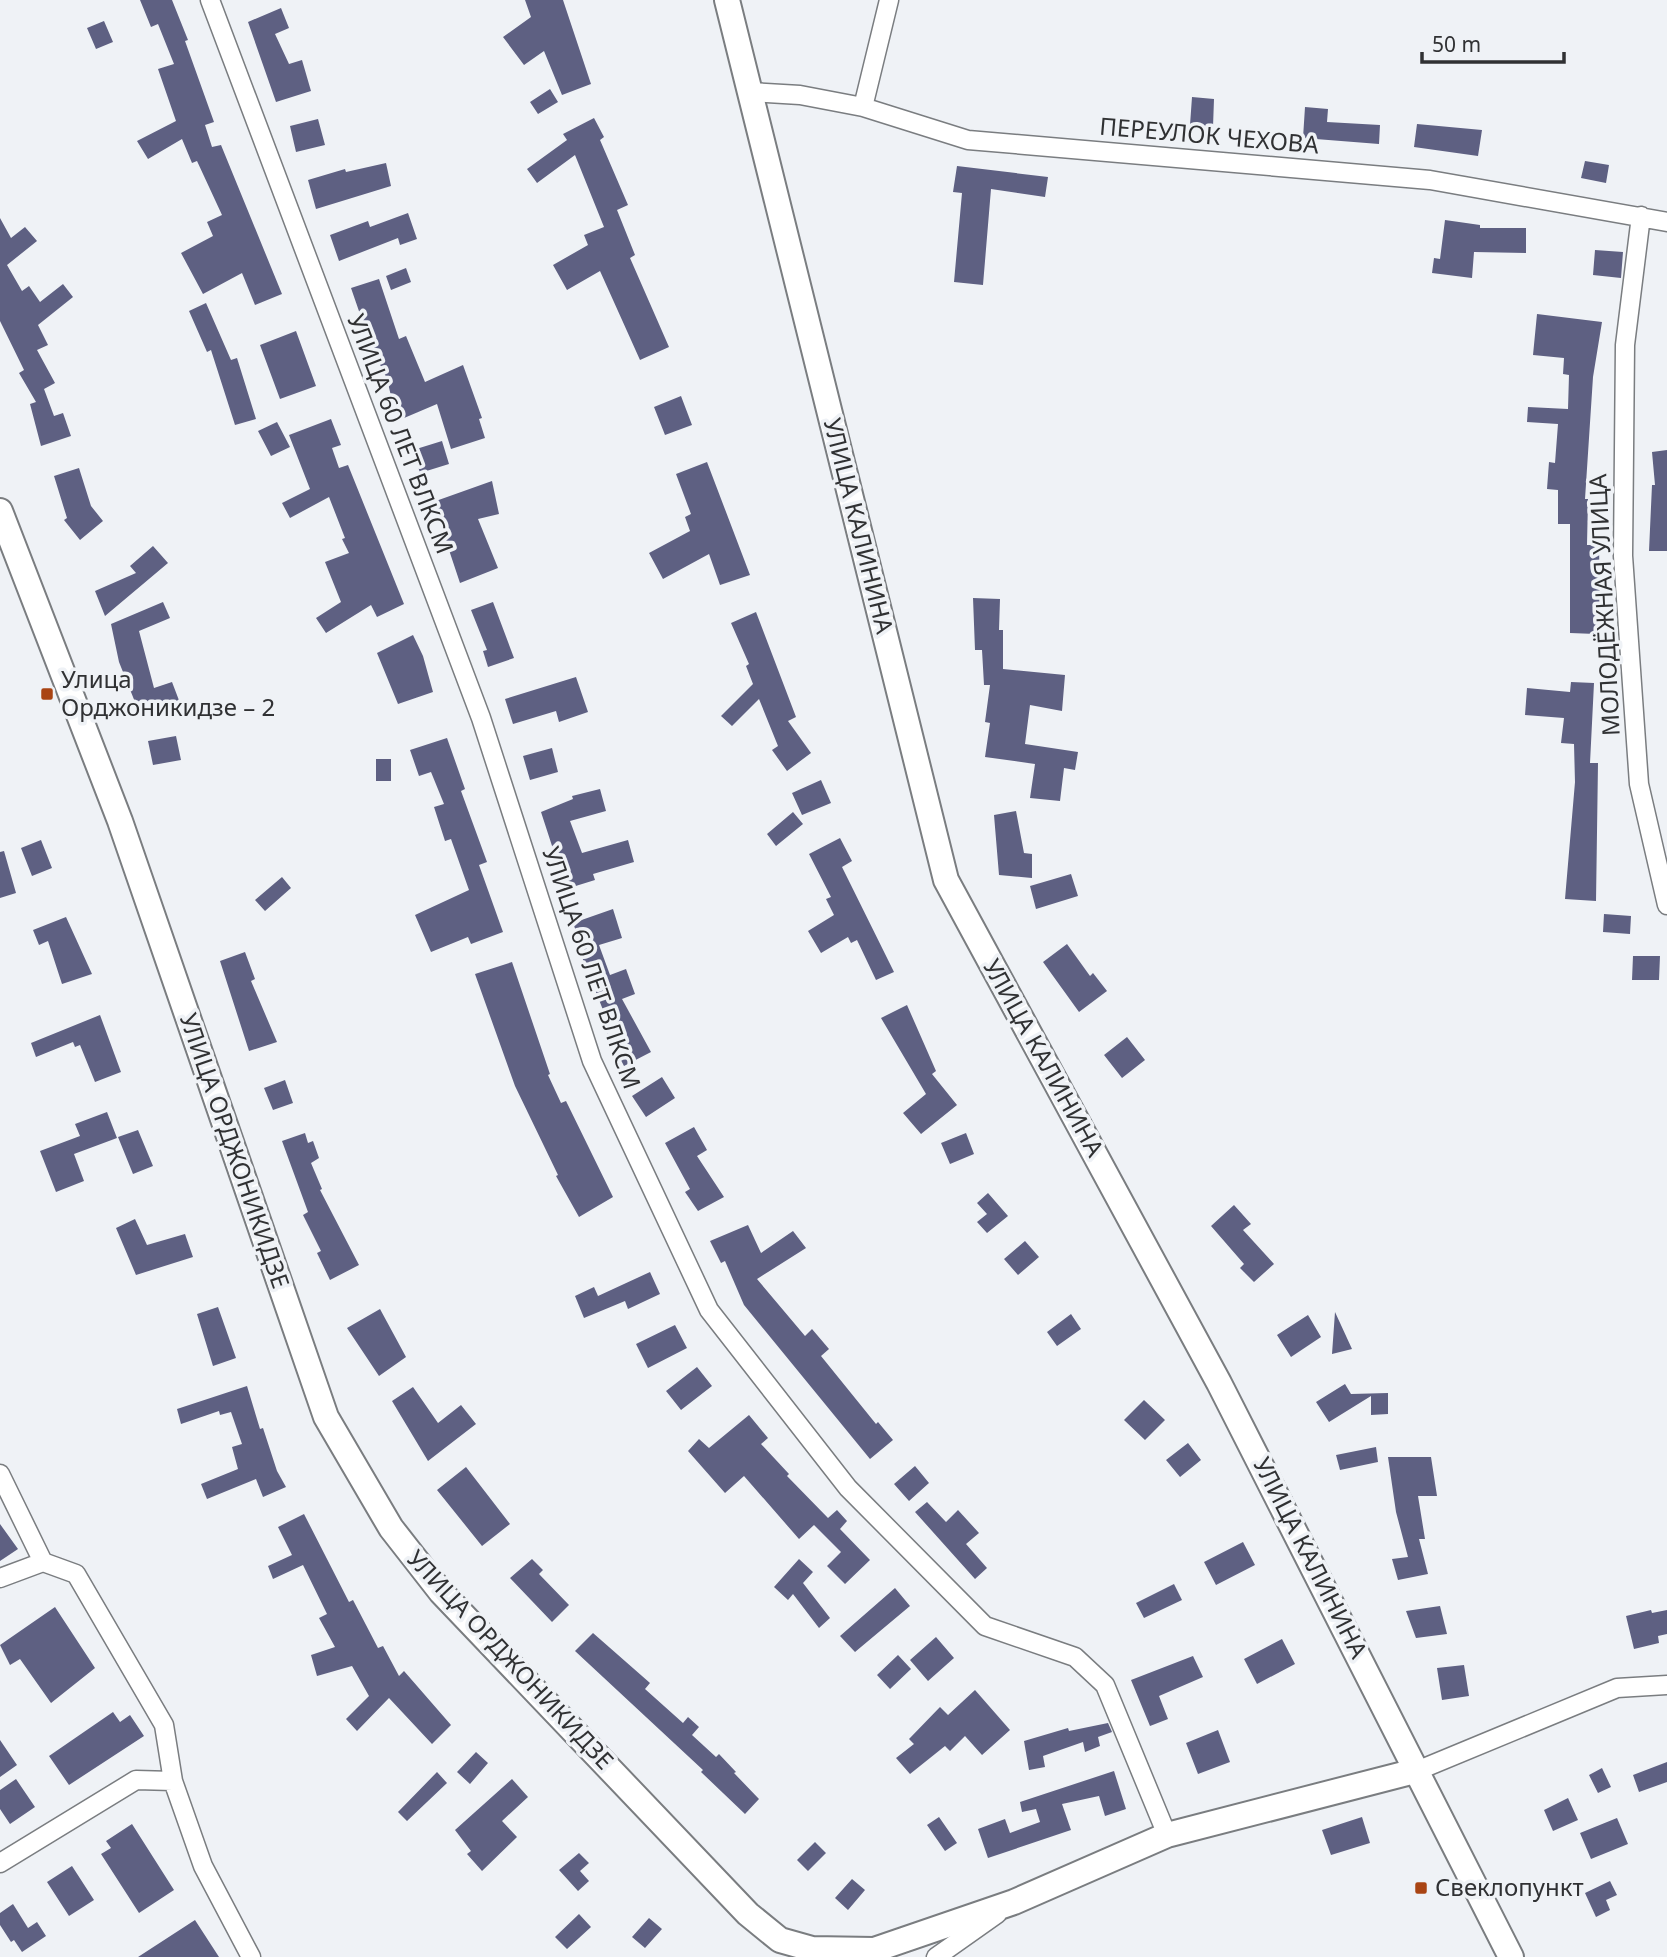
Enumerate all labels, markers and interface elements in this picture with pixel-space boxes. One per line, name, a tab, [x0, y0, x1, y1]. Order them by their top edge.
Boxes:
scale bar	[1422, 21, 1564, 65]
text: 50 m	[1432, 30, 1481, 58]
street label: ПЕРЕУЛОК ЧЕХОВА	[1098, 108, 1321, 161]
street label: УЛИЦА 60 ЛЕТ ВЛКСМ	[340, 309, 462, 558]
street label: УЛИЦА КАЛИНИНА	[817, 414, 902, 638]
street label: МОЛОДЁЖНАЯ УЛИЦА	[1580, 473, 1627, 737]
place label: Улица Орджоникидзе – 2	[61, 662, 275, 723]
marker: Улица Орджоникидзе – 2	[39, 686, 55, 702]
street label: УЛИЦА 60 ЛЕТ ВЛКСМ	[535, 842, 649, 1093]
street label: УЛИЦА КАЛИНИНА	[976, 953, 1113, 1163]
street label: УЛИЦА ОРДЖОНИКИДЗЕ	[173, 1009, 298, 1293]
street label: УЛИЦА КАЛИНИНА	[1246, 1451, 1377, 1664]
street label: УЛИЦА ОРДЖОНИКИДЗЕ	[400, 1542, 622, 1776]
place label: Свеклопункт	[1435, 1870, 1584, 1903]
marker: Свеклопункт	[1413, 1880, 1429, 1896]

